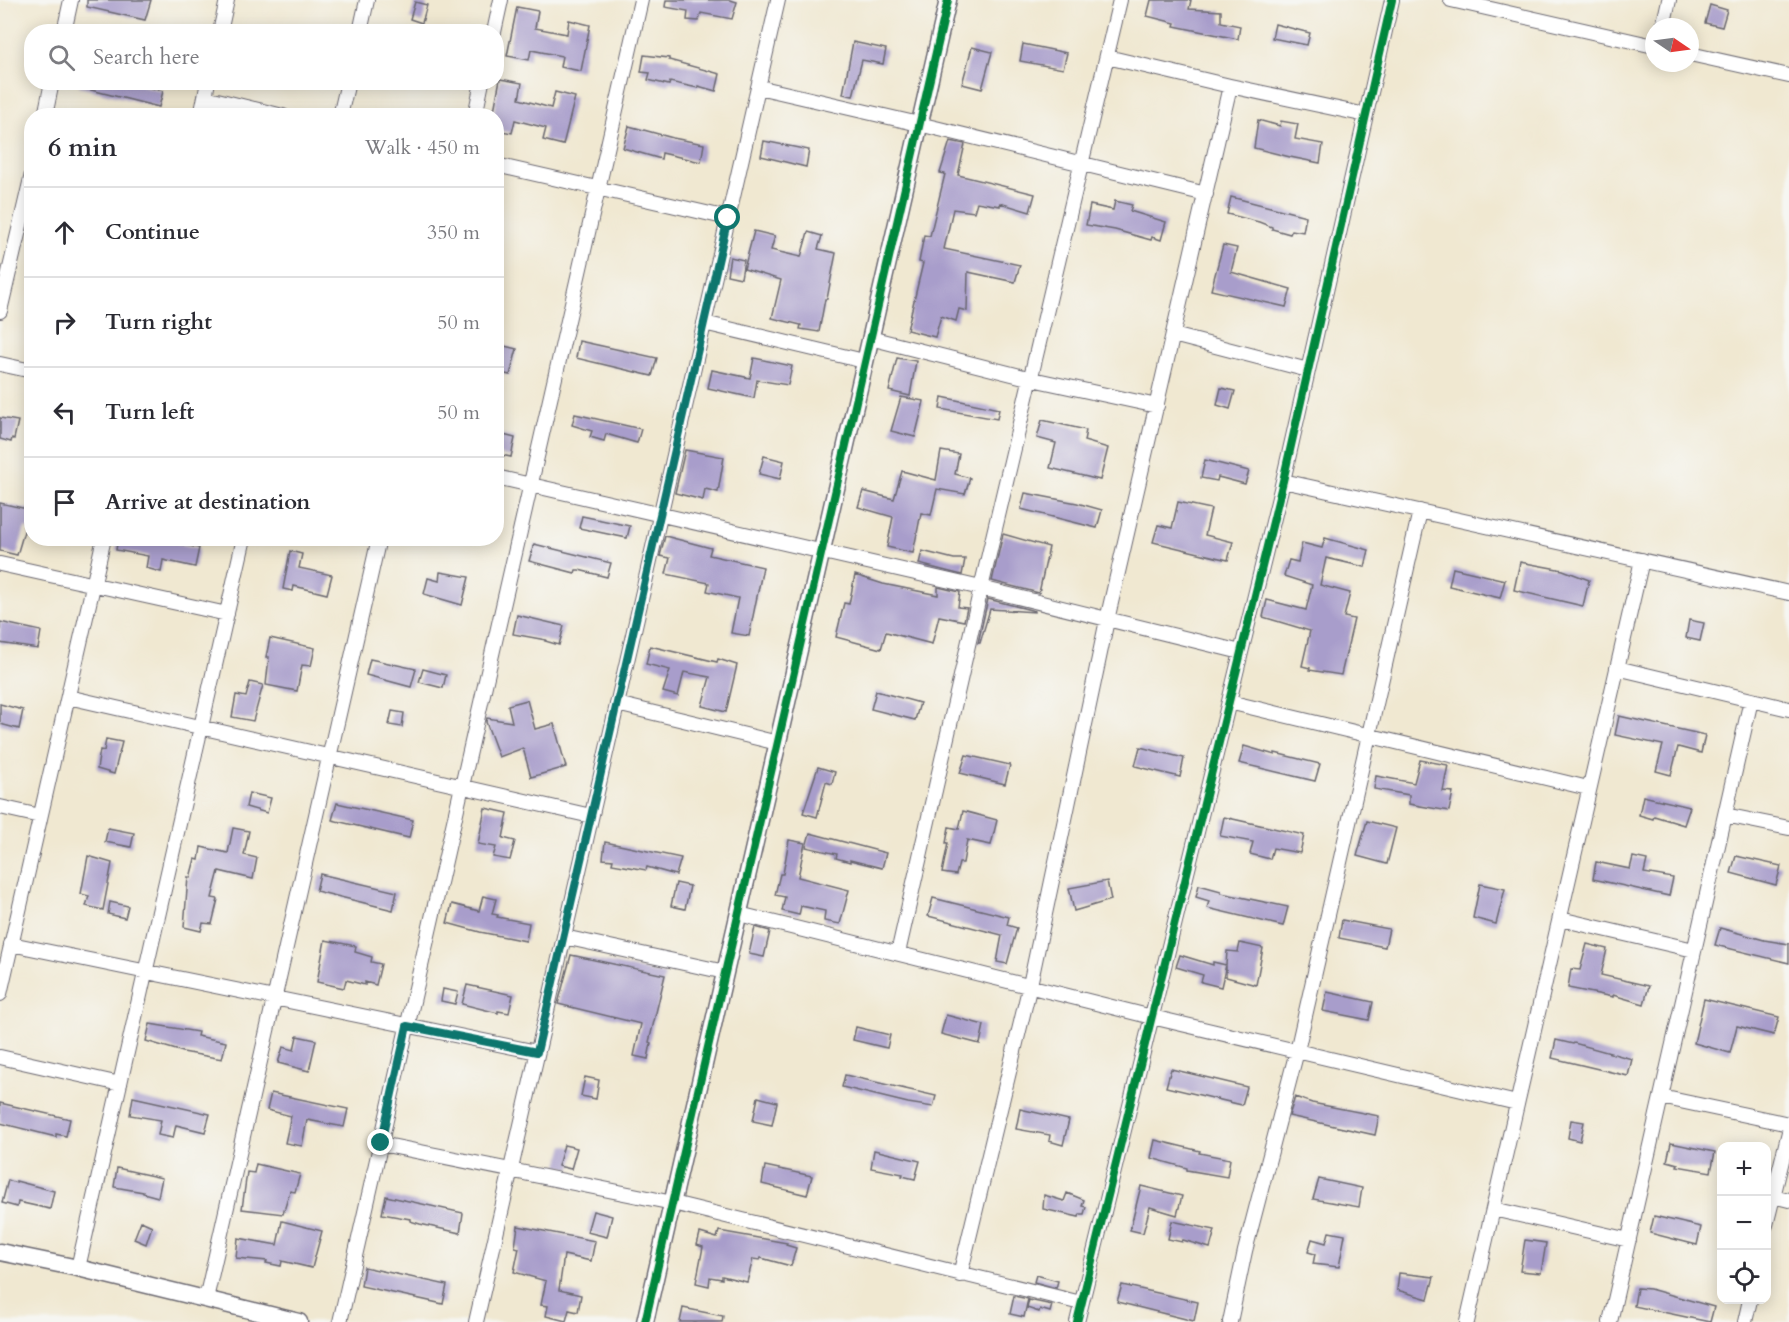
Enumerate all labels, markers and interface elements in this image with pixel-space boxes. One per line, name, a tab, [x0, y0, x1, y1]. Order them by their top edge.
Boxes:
north arrow	[1645, 18, 1699, 72]
search box	[24, 24, 504, 90]
icon: search	[45, 41, 78, 74]
text: Search here	[93, 42, 200, 72]
text: 6 min	[48, 130, 117, 165]
text: Walk · 450 m	[365, 134, 480, 161]
route start	[714, 204, 740, 230]
icon: ahead	[48, 216, 81, 249]
text: Continue	[105, 217, 200, 247]
text: 350 m	[427, 219, 480, 246]
icon: right	[48, 306, 81, 339]
text: Turn right	[105, 307, 212, 337]
text: 50 m	[437, 309, 480, 336]
icon: left	[48, 396, 81, 429]
text: Turn left	[105, 397, 194, 427]
text: 50 m	[437, 399, 480, 426]
icon: arrive	[48, 486, 81, 519]
text: Arrive at destination	[105, 487, 310, 517]
route end	[367, 1129, 393, 1155]
map controls	[1717, 1142, 1771, 1304]
button: +	[1717, 1142, 1771, 1196]
button: −	[1717, 1196, 1771, 1250]
button: locate	[1717, 1250, 1771, 1304]

